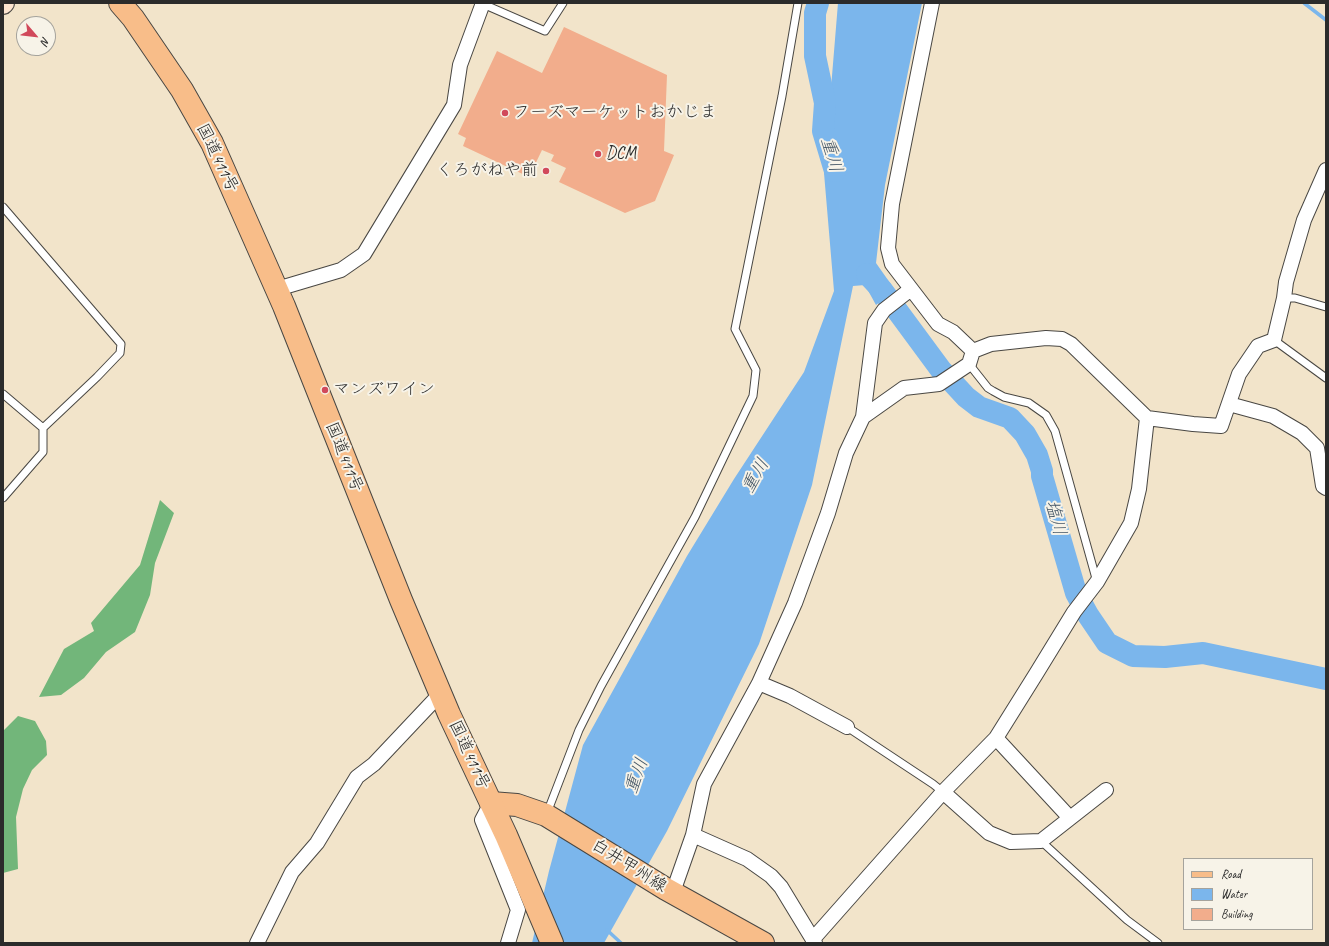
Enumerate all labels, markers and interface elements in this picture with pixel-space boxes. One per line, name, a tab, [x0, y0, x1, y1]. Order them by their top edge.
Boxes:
north arrow	[16, 16, 56, 56]
text: N	[38, 35, 53, 47]
place label: フーズマーケットおかじま	[513, 103, 717, 123]
marker: フーズマーケットおかじま	[500, 108, 510, 118]
street label: 国道411号	[192, 120, 242, 196]
water label: 重川	[816, 135, 846, 175]
place label: DCM	[606, 144, 636, 164]
marker: DCM	[593, 149, 603, 159]
place label: くろがねや前	[436, 161, 538, 181]
marker: くろがねや前	[541, 166, 551, 176]
place label: マンズワイン	[333, 380, 435, 400]
marker: マンズワイン	[320, 385, 330, 395]
street label: 国道411号	[321, 419, 367, 495]
water label: 重川	[738, 455, 774, 497]
water label: 塩川	[1040, 498, 1070, 538]
street label: 国道411号	[444, 717, 494, 793]
water label: 重川	[621, 755, 653, 797]
street label: 白井甲州線	[588, 835, 670, 897]
legend	[1183, 858, 1313, 930]
text: Road	[1221, 866, 1241, 882]
text: Water	[1221, 886, 1247, 902]
text: Building	[1221, 906, 1253, 922]

